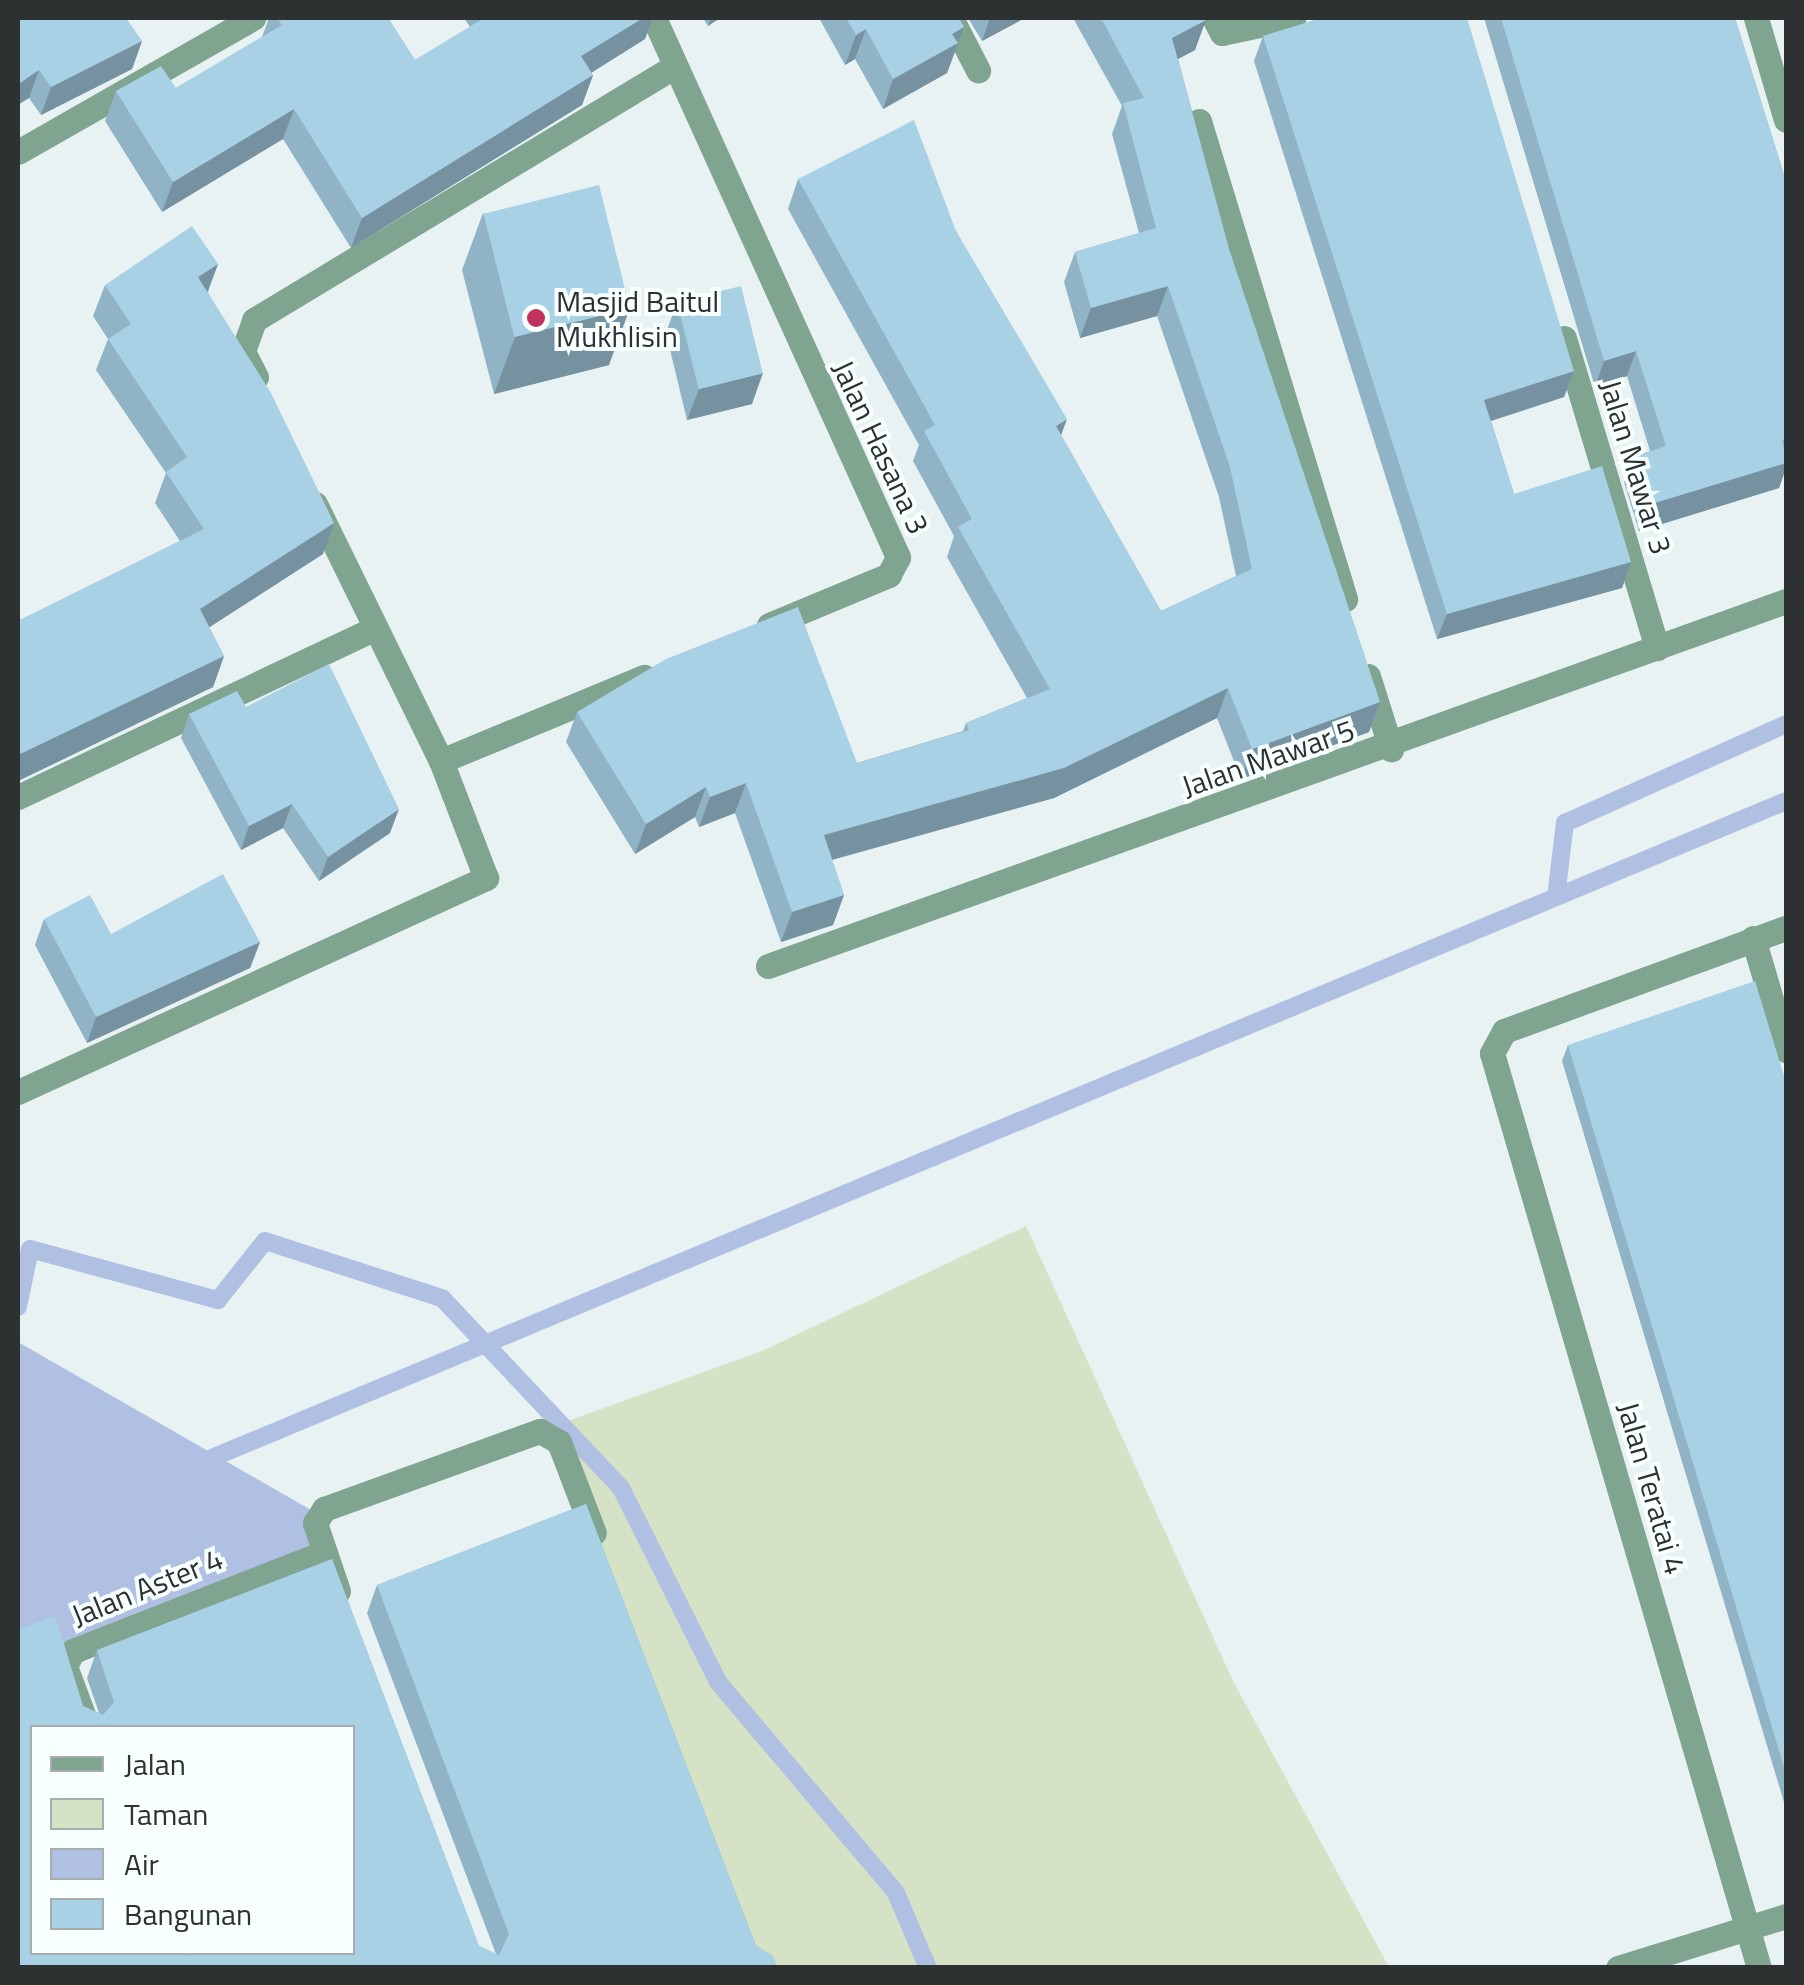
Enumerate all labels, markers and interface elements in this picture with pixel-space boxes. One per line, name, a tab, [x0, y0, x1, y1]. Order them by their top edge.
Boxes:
place label: Masjid Baitul Mukhlisin	[556, 283, 719, 354]
marker: Masjid Baitul Mukhlisin	[525, 307, 547, 329]
street label: Jalan Hasana 3	[825, 355, 937, 539]
street label: Jalan Mawar 3	[1592, 376, 1680, 558]
street label: Jalan Mawar 5	[1177, 712, 1359, 804]
street label: Jalan Teratai 4	[1610, 1398, 1694, 1578]
street label: Jalan Aster 4	[66, 1540, 228, 1634]
legend	[30, 1725, 355, 1955]
text: Jalan	[124, 1741, 186, 1787]
text: Taman	[124, 1791, 208, 1837]
text: Air	[124, 1841, 159, 1887]
text: Bangunan	[124, 1891, 252, 1937]

